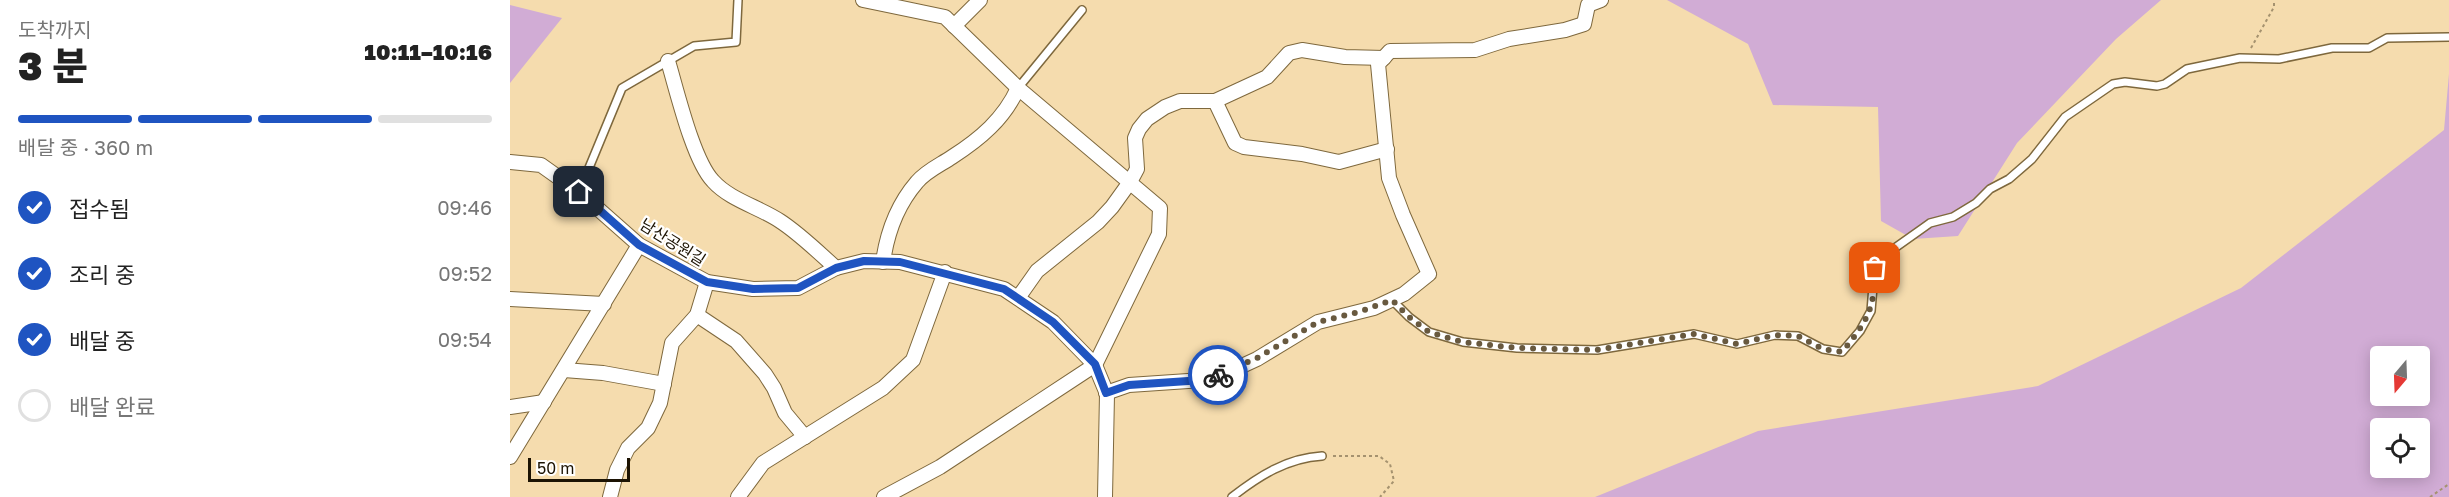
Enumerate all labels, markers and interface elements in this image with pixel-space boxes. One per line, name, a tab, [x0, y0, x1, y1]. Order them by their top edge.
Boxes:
text: 도착까지	[18, 17, 92, 41]
text: 10:11–10:16	[364, 38, 492, 65]
text: 3 분	[18, 42, 88, 89]
text: 배달 중 · 360 m	[18, 135, 153, 159]
pin	[553, 166, 604, 217]
icon: home	[562, 175, 595, 208]
icon: check	[18, 191, 51, 224]
text: 접수됨	[69, 195, 130, 222]
text: 09:46	[437, 195, 492, 219]
street label: 남산공원길	[636, 214, 710, 270]
pin	[1849, 242, 1900, 293]
icon: bag	[1858, 251, 1891, 284]
icon: check	[18, 257, 51, 290]
text: 조리 중	[69, 261, 135, 288]
text: 09:52	[438, 261, 492, 285]
icon: check	[18, 323, 51, 356]
text: 배달 중	[69, 327, 135, 354]
text: 09:54	[438, 327, 492, 351]
courier	[1188, 345, 1248, 405]
north arrow	[2370, 346, 2430, 406]
map controls	[2370, 346, 2430, 478]
icon: bike	[1202, 359, 1235, 392]
text: 배달 완료	[69, 393, 155, 420]
button: locate	[2370, 418, 2430, 478]
scale bar	[528, 455, 630, 482]
text: 50 m	[537, 458, 574, 478]

